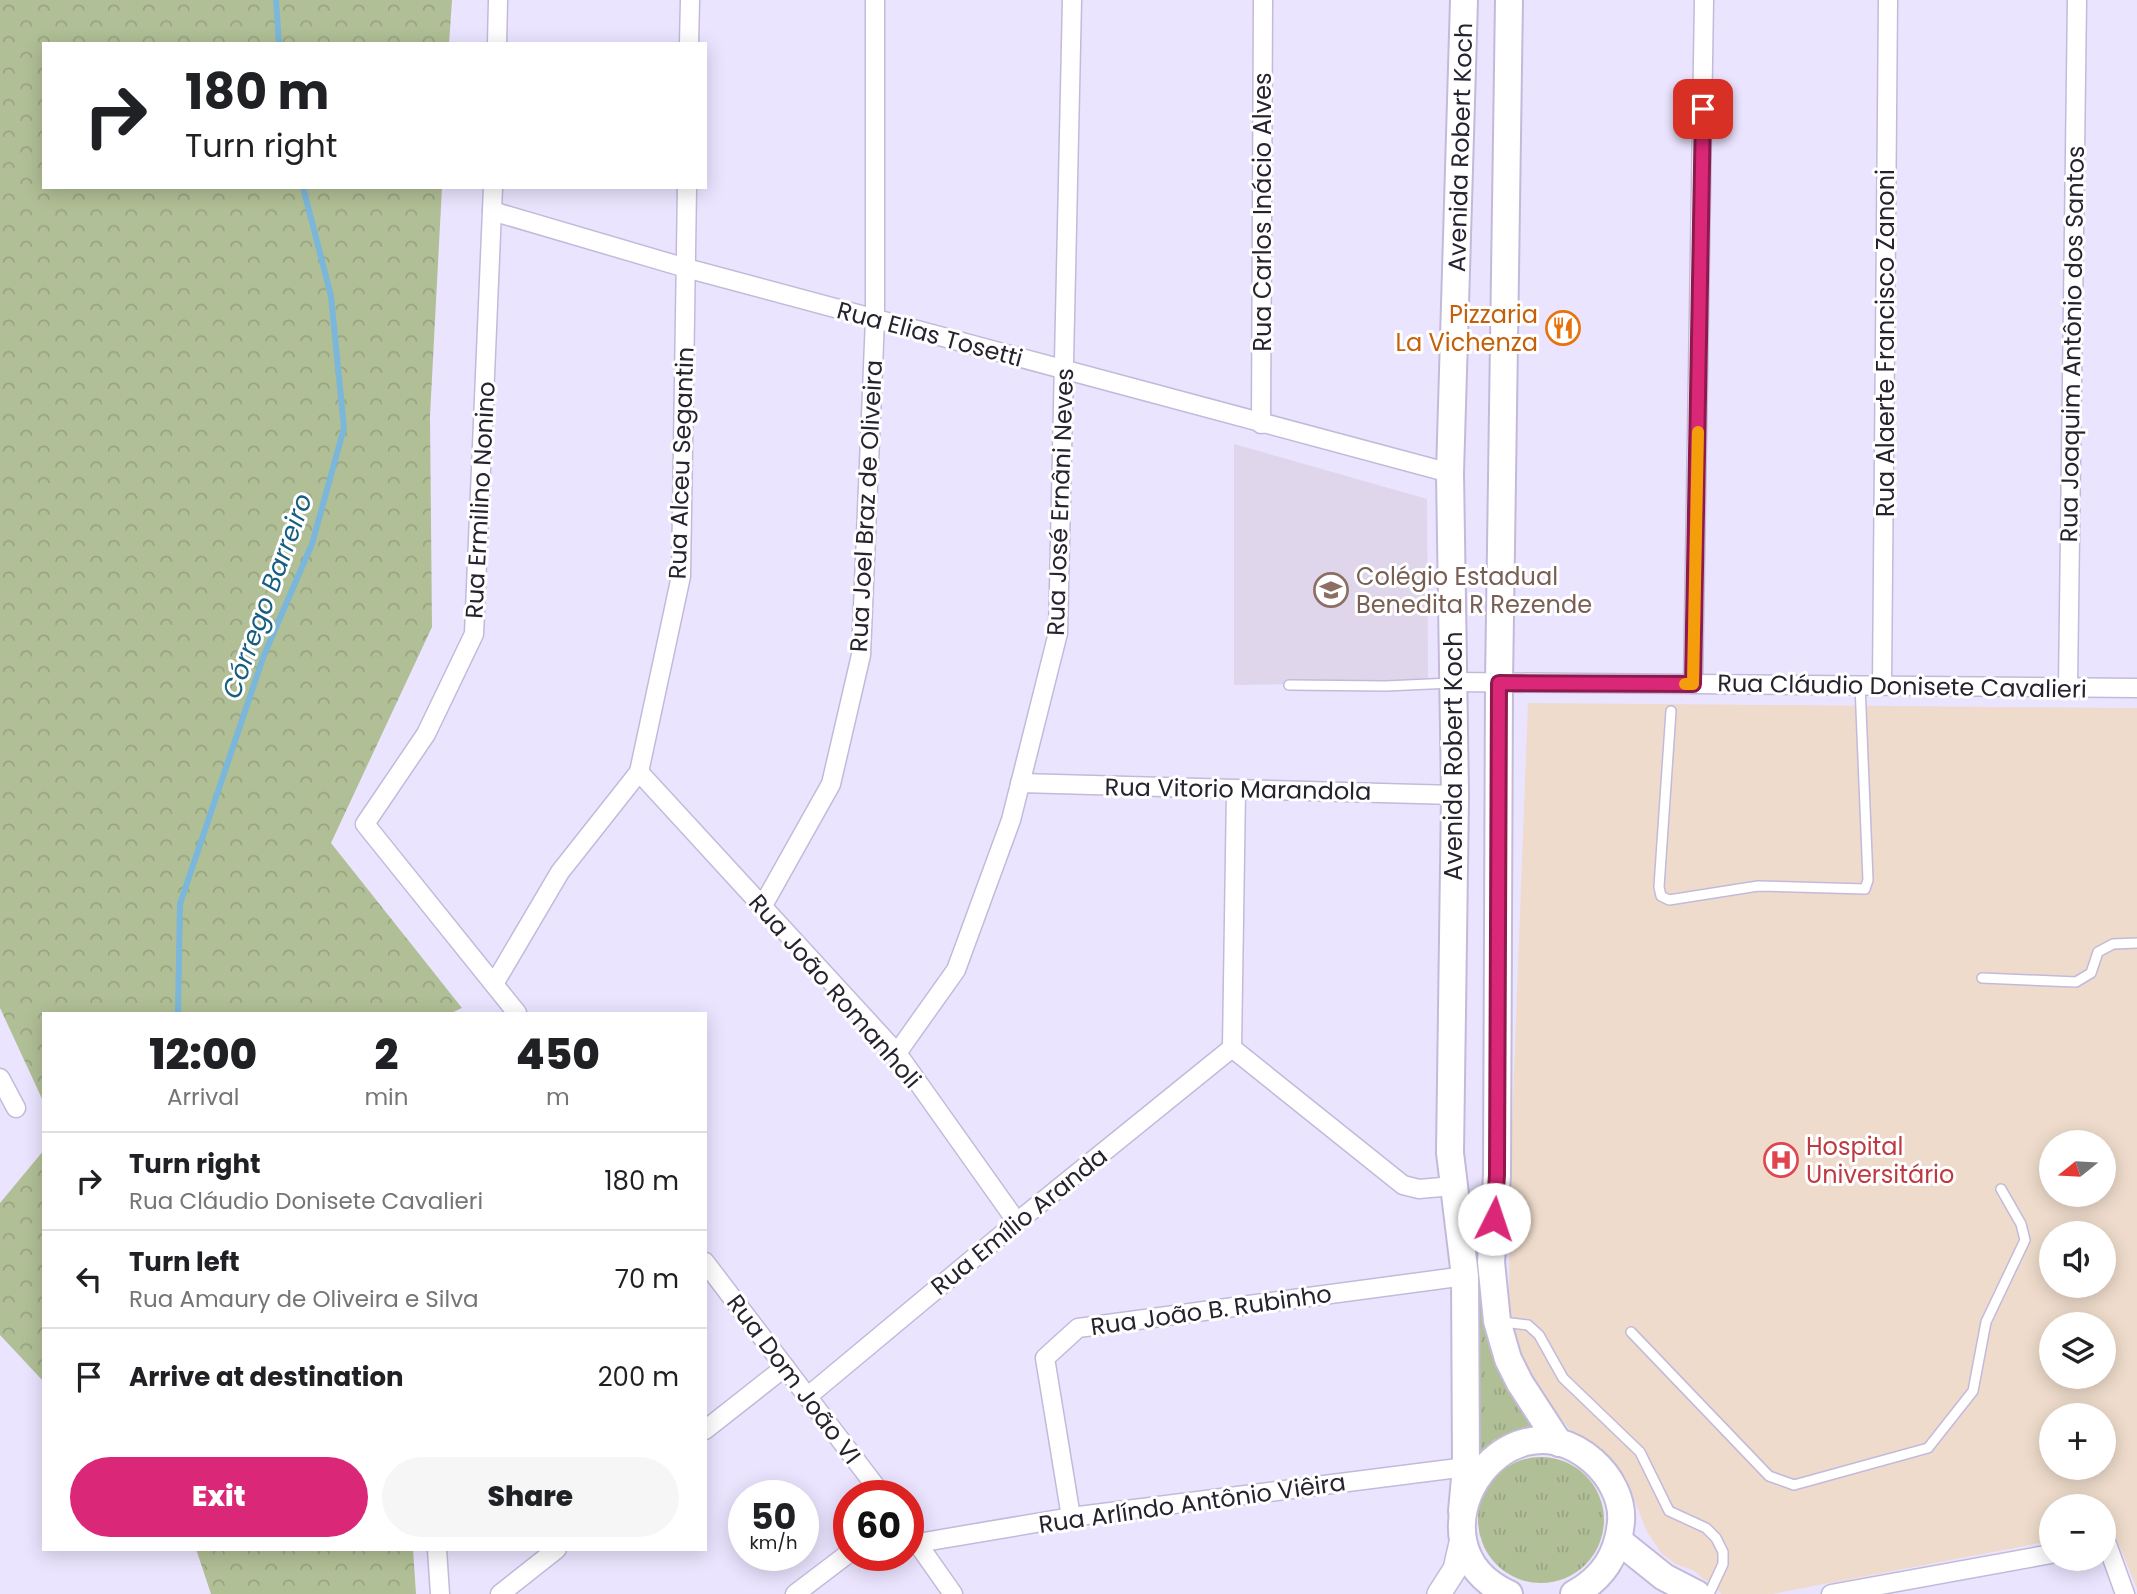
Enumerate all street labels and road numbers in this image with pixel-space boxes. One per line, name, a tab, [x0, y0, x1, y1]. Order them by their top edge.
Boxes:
street label: Avenida Robert Koch	[1439, 22, 1480, 273]
street label: Rua Carlos Inácio Alves	[1246, 72, 1279, 352]
street label: Rua Joaquim Antônio dos Santos	[2052, 145, 2092, 543]
street label: Rua Alaerte Francisco Zanoni	[1869, 169, 1902, 517]
street label: Rua Elias Tosetti	[833, 293, 1027, 375]
street label: Rua Alceu Segantin	[660, 346, 702, 580]
street label: Rua Joel Braz de Oliveira	[842, 359, 890, 653]
street label: Rua José Ernâni Neves	[1039, 368, 1081, 636]
street label: Rua Ermilino Nonino	[457, 380, 503, 620]
street label: Avenida Robert Koch	[1437, 631, 1470, 881]
street label: Rua Cláudio Donisete Cavalieri	[1717, 666, 2087, 706]
street label: Rua Vitorio Marandola	[1104, 770, 1372, 808]
street label: Rua João Romanholi	[741, 887, 929, 1095]
street label: Rua Emílio Aranda	[924, 1139, 1114, 1303]
street label: Rua João B. Rubinho	[1088, 1277, 1334, 1343]
street label: Rua Dom João VI	[719, 1288, 869, 1470]
street label: Rua Arlíndo Antônio Viêira	[1036, 1465, 1348, 1541]

